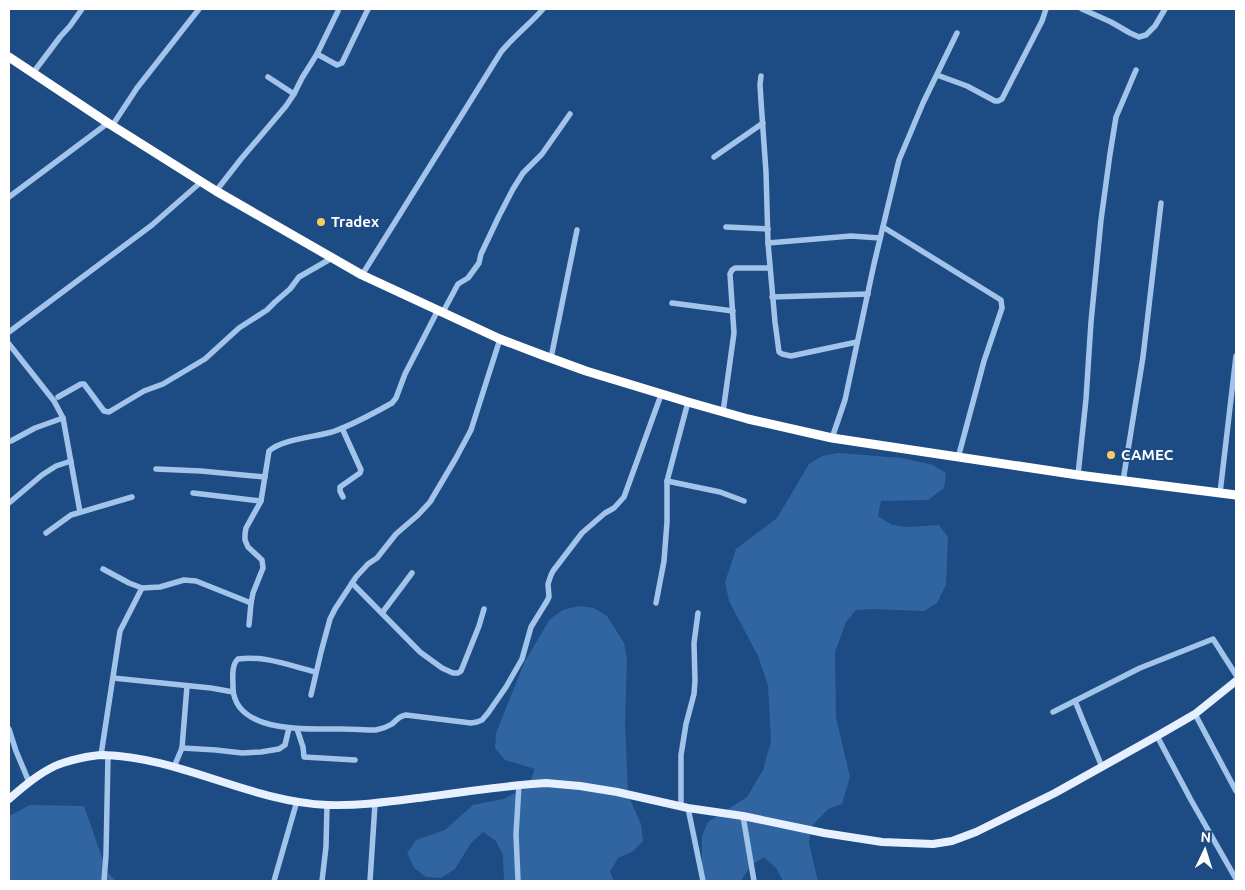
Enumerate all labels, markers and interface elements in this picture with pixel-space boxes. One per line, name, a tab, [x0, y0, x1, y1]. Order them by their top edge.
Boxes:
place label: Tradex	[331, 213, 379, 230]
marker: Tradex	[315, 216, 327, 228]
place label: CAMEC	[1121, 446, 1174, 463]
marker: CAMEC	[1105, 449, 1117, 461]
north arrow	[1180, 825, 1230, 875]
text: N	[1200, 829, 1212, 845]

